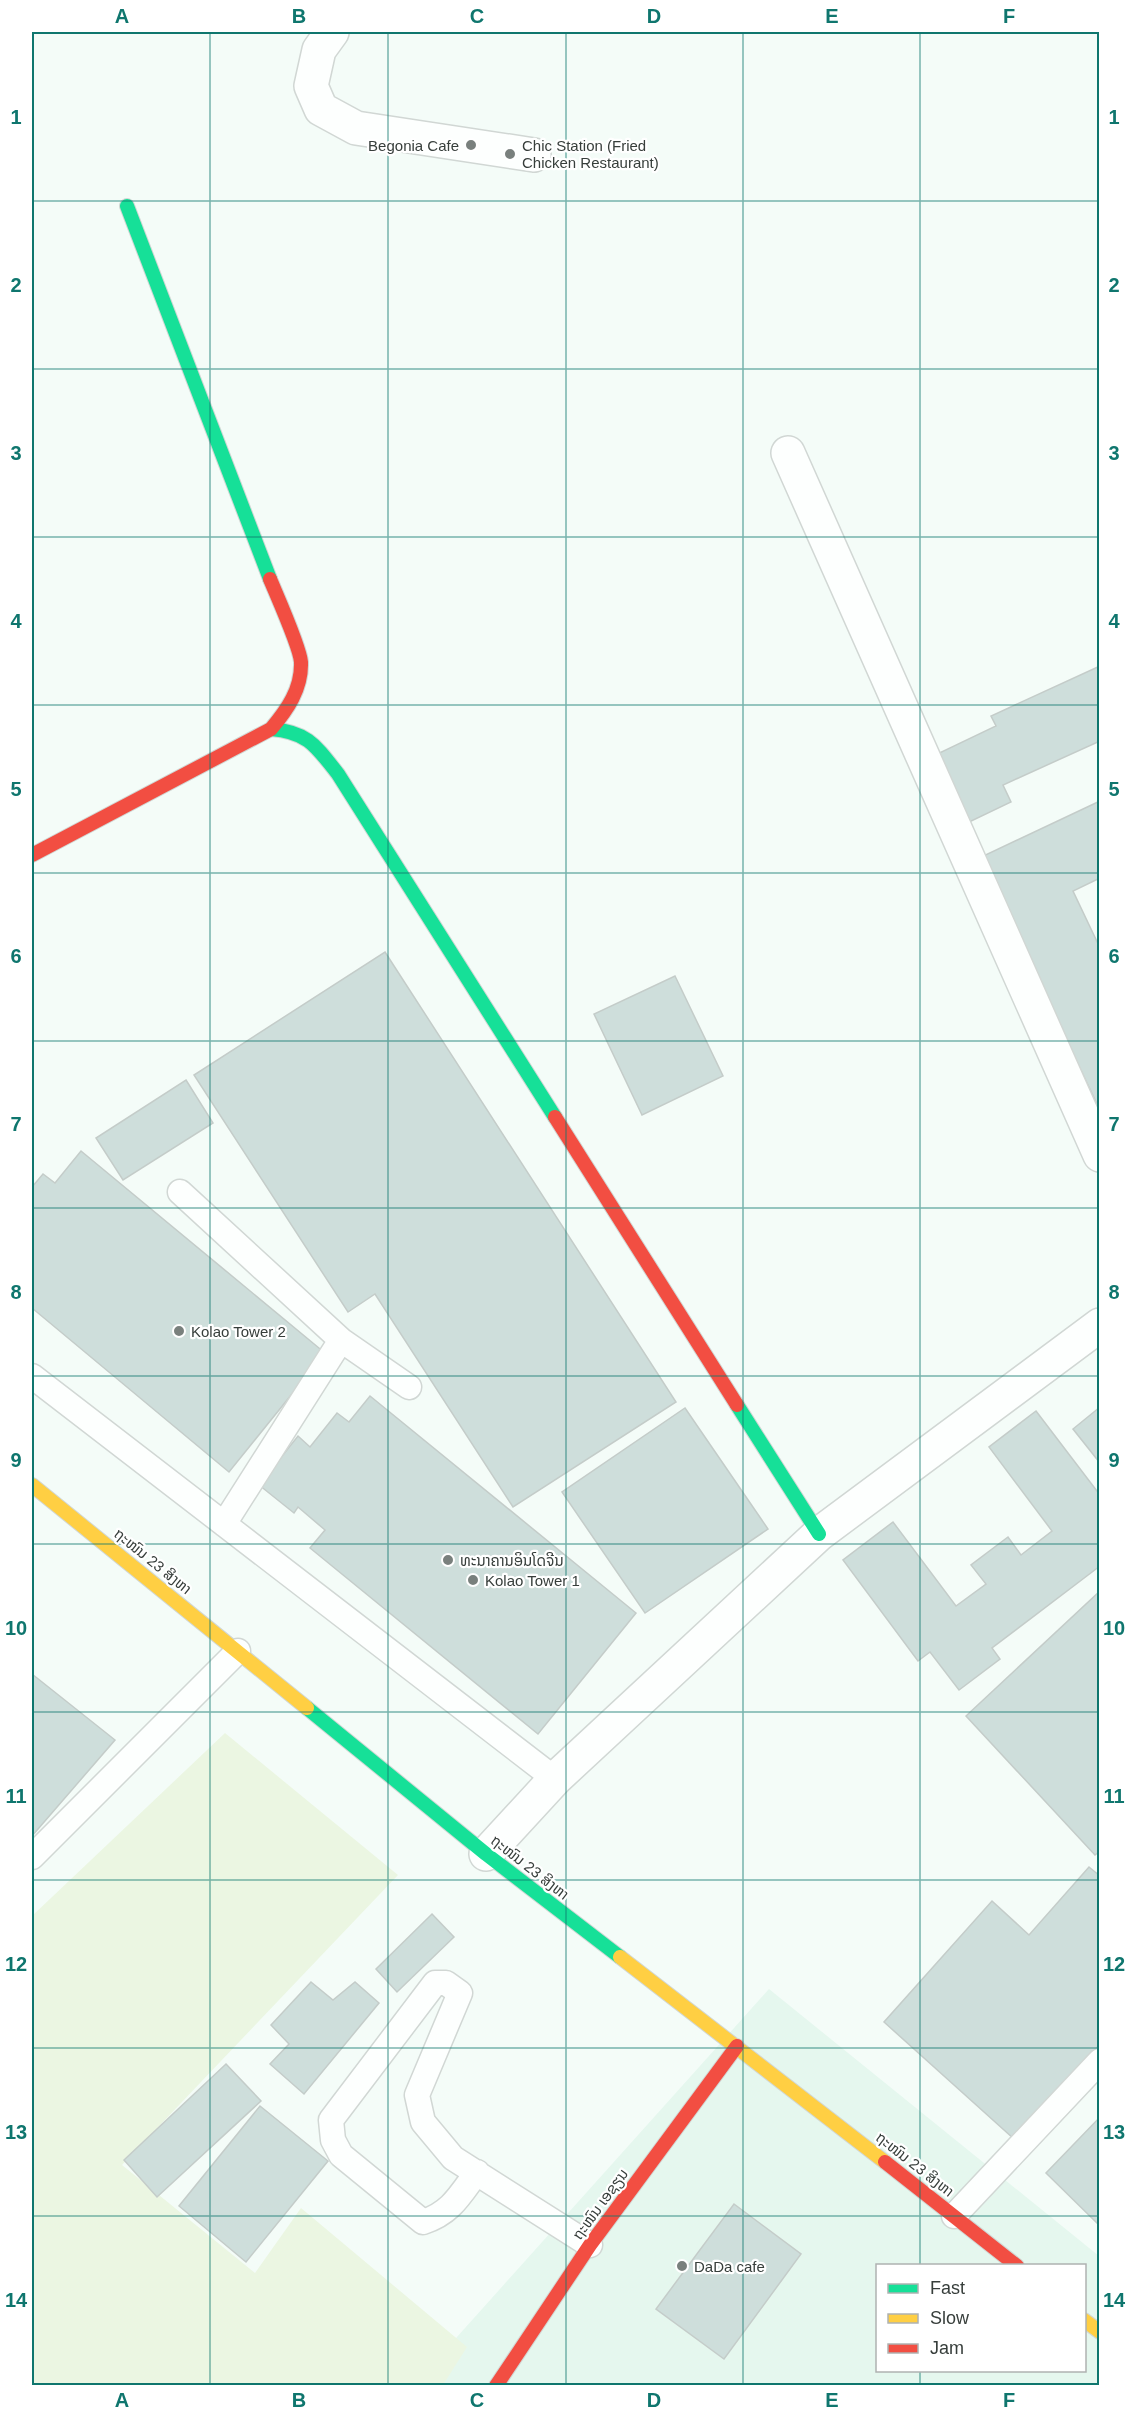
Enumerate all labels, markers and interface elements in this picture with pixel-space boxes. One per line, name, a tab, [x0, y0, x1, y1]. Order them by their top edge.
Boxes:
text: A	[115, 5, 129, 27]
text: B	[292, 5, 306, 27]
text: C	[470, 5, 484, 27]
text: D	[647, 5, 661, 27]
text: E	[825, 5, 839, 27]
text: F	[1003, 5, 1015, 27]
text: 1	[10, 106, 22, 128]
text: 1	[1108, 106, 1120, 128]
place label: Begonia Cafe	[368, 137, 459, 154]
place label: Chic Station (Fried Chicken Restaurant)	[522, 137, 659, 171]
marker: Begonia Cafe	[464, 138, 478, 152]
marker: Chic Station (Fried Chicken Restaurant)	[503, 147, 517, 161]
text: 2	[10, 274, 22, 296]
text: 2	[1108, 274, 1120, 296]
text: 3	[10, 442, 22, 464]
text: 3	[1108, 442, 1120, 464]
text: 4	[10, 610, 22, 632]
text: 4	[1108, 610, 1120, 632]
text: 5	[10, 778, 22, 800]
text: 5	[1108, 778, 1120, 800]
text: 6	[10, 945, 22, 967]
text: 6	[1108, 945, 1120, 967]
text: 7	[10, 1113, 22, 1135]
text: 7	[1108, 1113, 1120, 1135]
text: 8	[10, 1281, 22, 1303]
text: 8	[1108, 1281, 1120, 1303]
place label: Kolao Tower 2	[191, 1323, 286, 1340]
marker: Kolao Tower 2	[172, 1324, 186, 1338]
text: 9	[10, 1449, 22, 1471]
text: 9	[1108, 1449, 1120, 1471]
street label: ຖະໜົນ 23 ສິງຫາ	[111, 1525, 195, 1597]
place label: ທະນາຄານອິນໂດຈີນ	[460, 1552, 564, 1569]
marker: ທະນາຄານອິນໂດຈີນ	[441, 1553, 455, 1567]
place label: Kolao Tower 1	[485, 1572, 580, 1589]
marker: Kolao Tower 1	[466, 1573, 480, 1587]
text: 10	[5, 1617, 27, 1639]
text: 10	[1103, 1617, 1125, 1639]
text: 11	[5, 1785, 27, 1807]
text: 11	[1103, 1785, 1125, 1807]
street label: ຖະໜົນ 23 ສິງຫາ	[488, 1831, 572, 1903]
text: 12	[5, 1953, 27, 1975]
text: 12	[1103, 1953, 1125, 1975]
text: 13	[5, 2121, 27, 2143]
text: 13	[1103, 2121, 1125, 2143]
street label: ຖະໜົນ 23 ສິງຫາ	[873, 2128, 957, 2200]
street label: ຖະໜົນ ເອຊຽນ	[569, 2165, 633, 2244]
place label: DaDa cafe	[694, 2258, 765, 2275]
marker: DaDa cafe	[675, 2259, 689, 2273]
legend	[876, 2264, 1086, 2372]
text: Fast	[930, 2278, 965, 2298]
text: 14	[5, 2289, 28, 2311]
text: 14	[1103, 2289, 1126, 2311]
text: Slow	[930, 2308, 970, 2328]
text: Jam	[930, 2338, 964, 2358]
text: A	[115, 2389, 129, 2411]
text: B	[292, 2389, 306, 2411]
text: C	[470, 2389, 484, 2411]
text: D	[647, 2389, 661, 2411]
text: E	[825, 2389, 839, 2411]
text: F	[1003, 2389, 1015, 2411]

